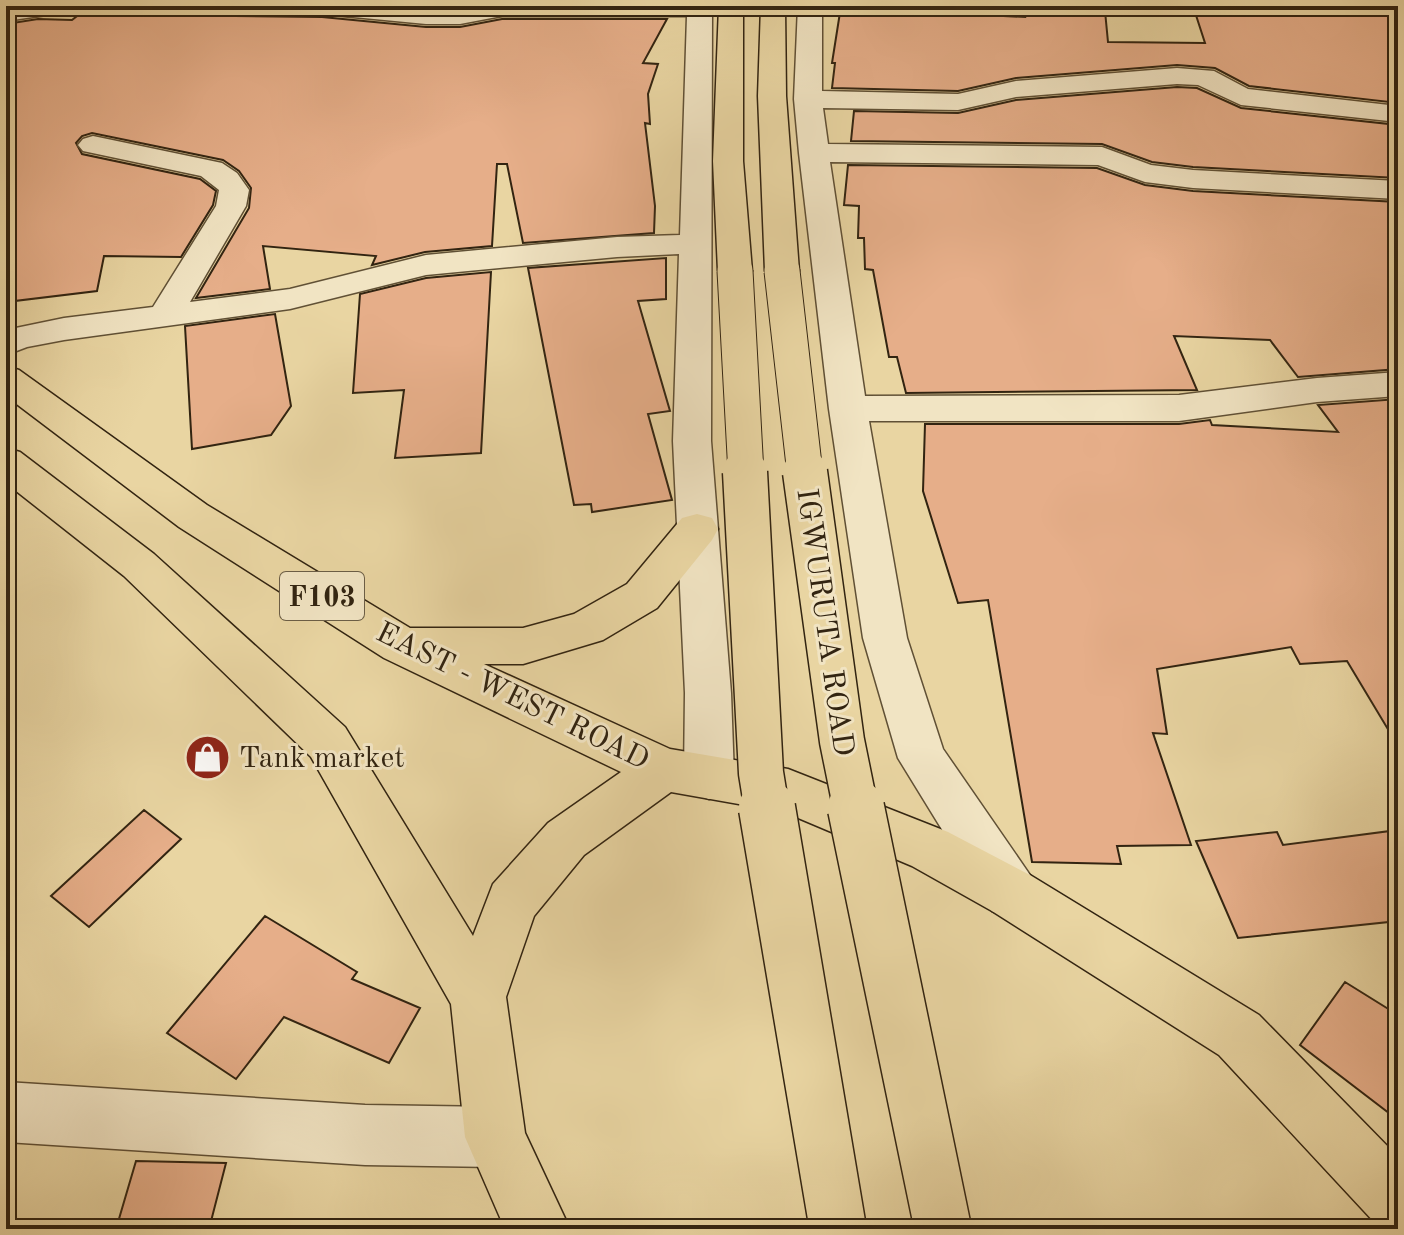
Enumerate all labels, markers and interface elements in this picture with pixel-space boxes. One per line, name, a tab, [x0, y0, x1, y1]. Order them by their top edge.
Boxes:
street label: IGWURUTA ROAD	[790, 487, 858, 758]
road number: F103	[280, 572, 364, 620]
street label: EAST - WEST ROAD	[371, 618, 653, 776]
shop icon: Tank market	[184, 733, 232, 781]
place label: Tank market	[239, 744, 405, 774]

